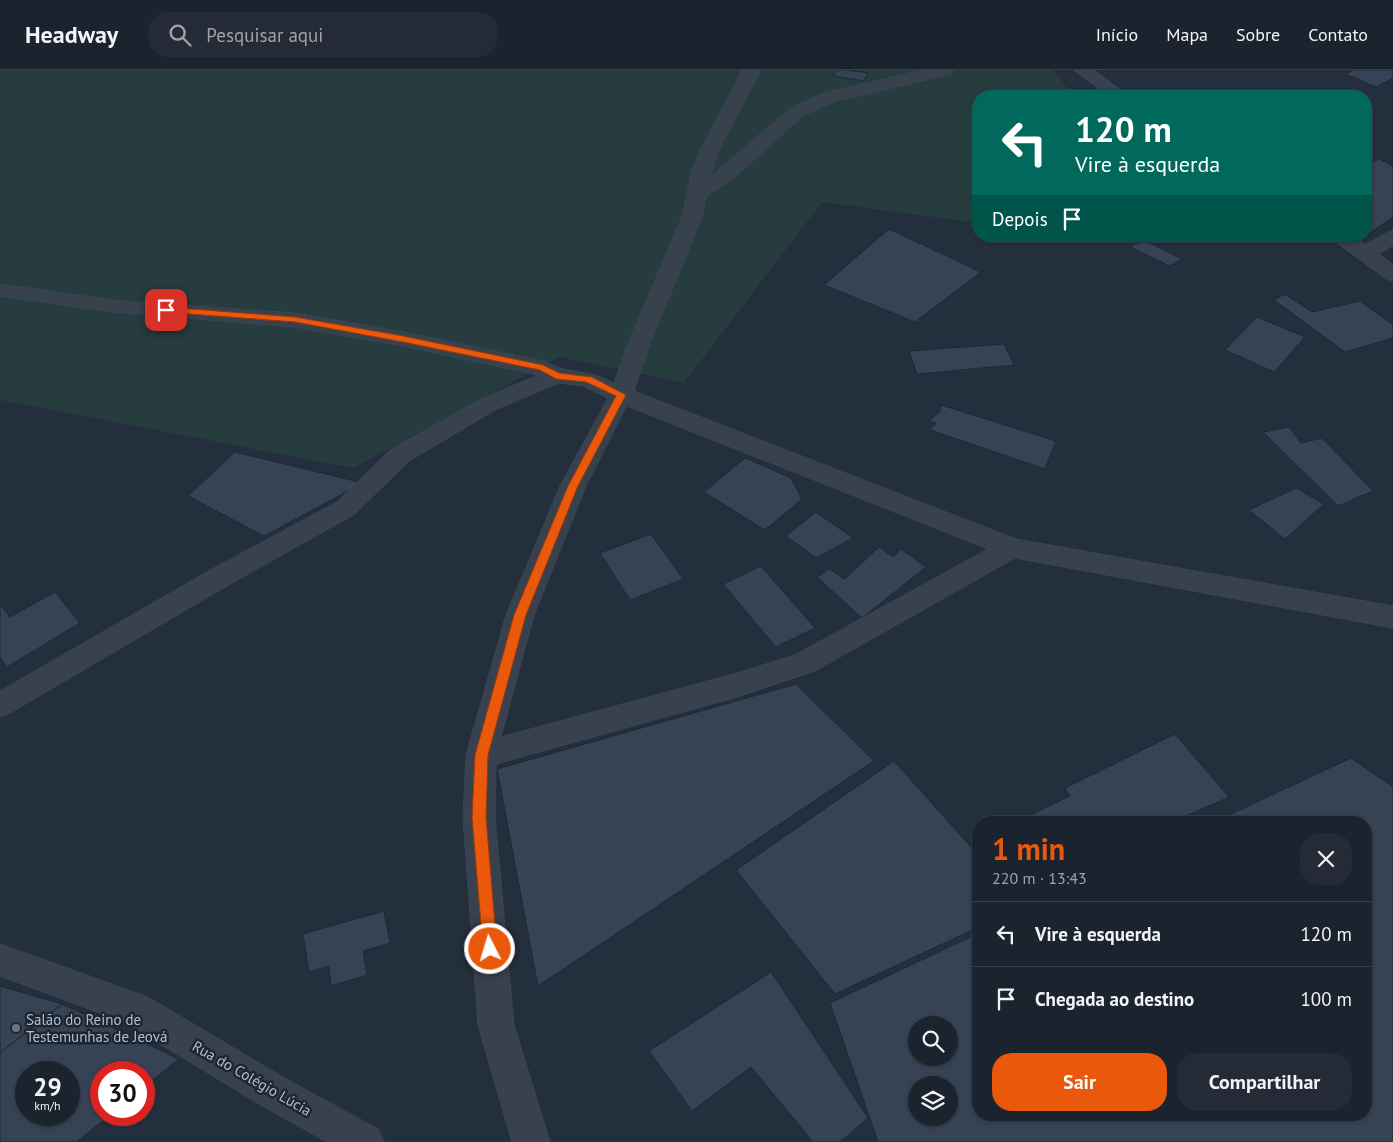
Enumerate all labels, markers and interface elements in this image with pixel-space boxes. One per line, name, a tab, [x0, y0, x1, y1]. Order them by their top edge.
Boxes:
search box	[148, 12, 498, 57]
text: Headway	[25, 19, 118, 50]
icon: search	[166, 21, 194, 49]
text: Pesquisar aqui	[206, 23, 323, 47]
text: Início	[1096, 23, 1138, 46]
text: Mapa	[1166, 23, 1208, 46]
text: Sobre	[1236, 23, 1280, 46]
text: Contato	[1308, 23, 1368, 46]
text: 120 m	[1075, 106, 1172, 152]
icon: left	[992, 110, 1057, 175]
text: Vire à esquerda	[1075, 150, 1220, 178]
icon: arrive	[1058, 205, 1086, 233]
text: Depois	[992, 207, 1048, 231]
pin	[145, 289, 187, 331]
icon: arrive	[152, 296, 180, 324]
text: 1 min	[992, 829, 1065, 868]
button: close	[1300, 833, 1352, 885]
text: 220 m · 13:43	[992, 868, 1087, 888]
icon: left	[992, 920, 1020, 948]
position arrow	[463, 922, 515, 974]
text: Vire à esquerda	[1035, 922, 1161, 946]
text: 120 m	[1300, 922, 1352, 946]
icon: arrive	[992, 985, 1020, 1013]
text: Chegada ao destino	[1035, 987, 1194, 1011]
text: 100 m	[1300, 987, 1352, 1011]
place label: Salão do Reino de Testemunhas de Jeová	[26, 1010, 167, 1046]
map controls	[908, 1016, 958, 1126]
button: search	[908, 1016, 958, 1066]
marker: Salão do Reino de Testemunhas de Jeová	[10, 1022, 22, 1034]
street label: Rua do Colégio Lúcia	[189, 1036, 315, 1120]
button: Sair	[992, 1053, 1167, 1111]
button: Compartilhar	[1177, 1053, 1352, 1111]
speed limit sign: 30	[90, 1061, 155, 1126]
text: 29	[33, 1071, 62, 1103]
button: layers	[908, 1076, 958, 1126]
text: km/h	[34, 1098, 61, 1113]

